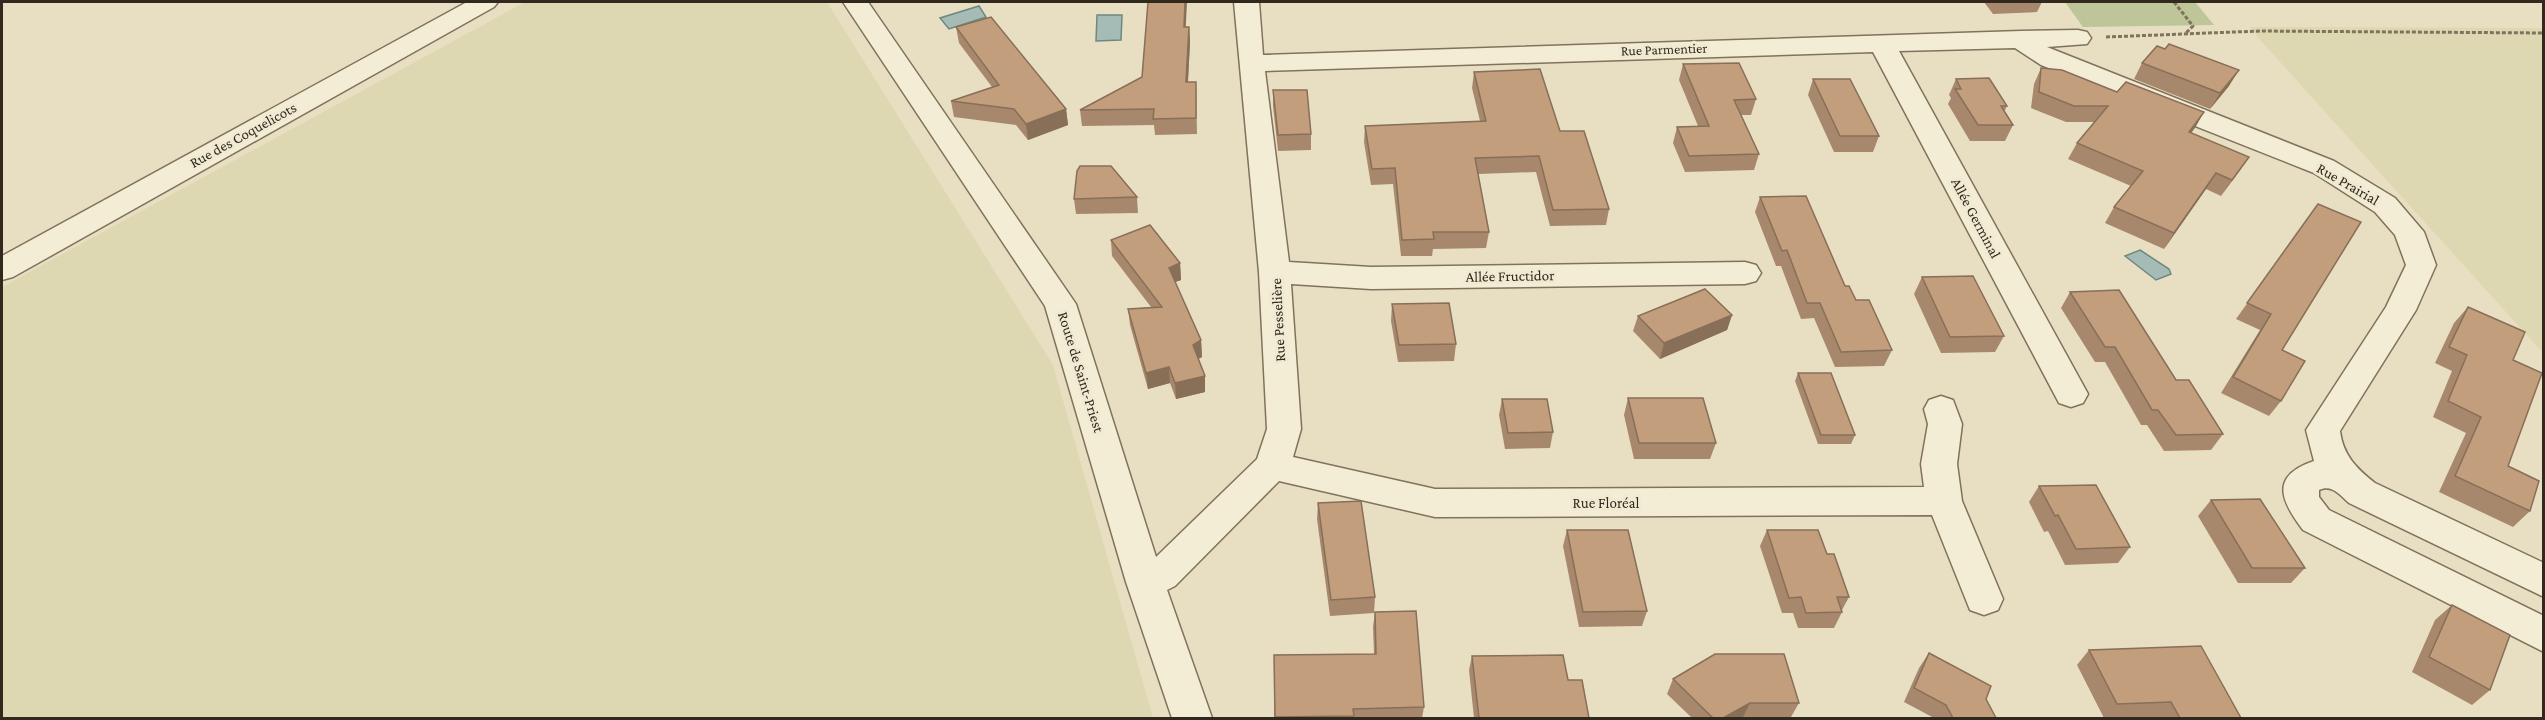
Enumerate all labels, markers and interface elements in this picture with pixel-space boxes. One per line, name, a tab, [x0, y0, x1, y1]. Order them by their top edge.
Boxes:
street label: Rue Parmentier	[1621, 39, 1707, 59]
street label: Rue des Coquelicots	[187, 99, 300, 172]
street label: Rue Prairial	[2314, 160, 2382, 208]
street label: Allée Germinal	[1948, 175, 2004, 261]
street label: Allée Fructidor	[1465, 267, 1555, 285]
street label: Rue Pesselière	[1268, 277, 1288, 362]
street label: Route de Saint-Priest	[1055, 310, 1107, 435]
street label: Rue Floréal	[1573, 495, 1639, 511]

